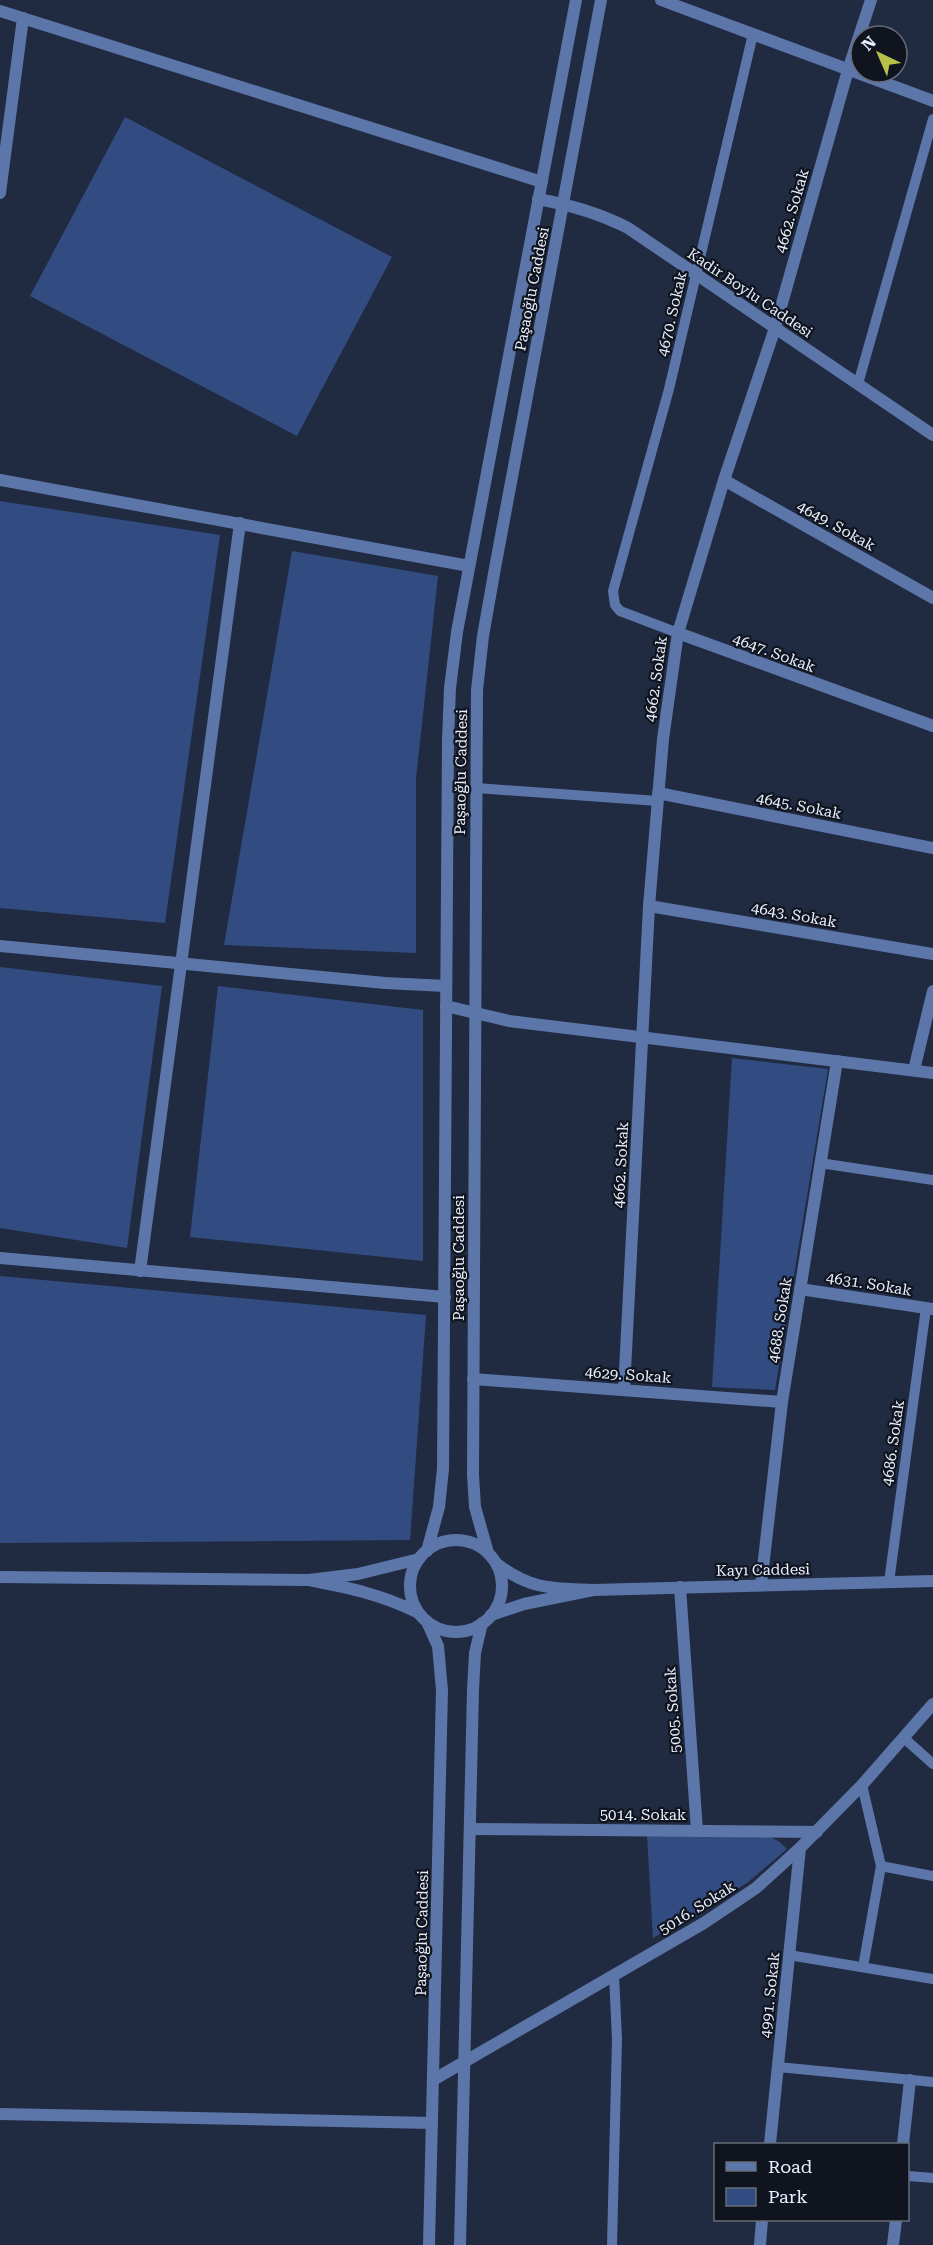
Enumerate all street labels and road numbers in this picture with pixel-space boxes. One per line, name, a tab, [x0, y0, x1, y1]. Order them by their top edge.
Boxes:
street label: 4662. Sokak	[771, 166, 813, 255]
street label: Paşaoğlu Caddesi	[511, 225, 553, 353]
street label: Kadir Boylu Caddesi	[684, 244, 816, 342]
street label: 4670. Sokak	[653, 269, 691, 358]
street label: 4649. Sokak	[794, 497, 879, 555]
street label: 4647. Sokak	[730, 630, 818, 676]
street label: 4662. Sokak	[641, 634, 671, 723]
street label: Paşaoğlu Caddesi	[451, 709, 471, 835]
street label: 4645. Sokak	[755, 789, 844, 823]
street label: 4643. Sokak	[750, 899, 839, 931]
street label: 4662. Sokak	[610, 1121, 632, 1209]
street label: Paşaoğlu Caddesi	[450, 1195, 468, 1321]
street label: 4631. Sokak	[825, 1268, 914, 1300]
street label: 4688. Sokak	[764, 1275, 796, 1364]
street label: 4629. Sokak	[584, 1363, 672, 1387]
street label: 4686. Sokak	[878, 1398, 908, 1487]
street label: Kayı Caddesi	[716, 1560, 810, 1580]
street label: 5005. Sokak	[661, 1666, 685, 1754]
street label: 5014. Sokak	[600, 1806, 687, 1824]
street label: Paşaoğlu Caddesi	[412, 1870, 432, 1996]
street label: 5016. Sokak	[655, 1877, 739, 1939]
street label: 4991. Sokak	[757, 1950, 784, 2039]

